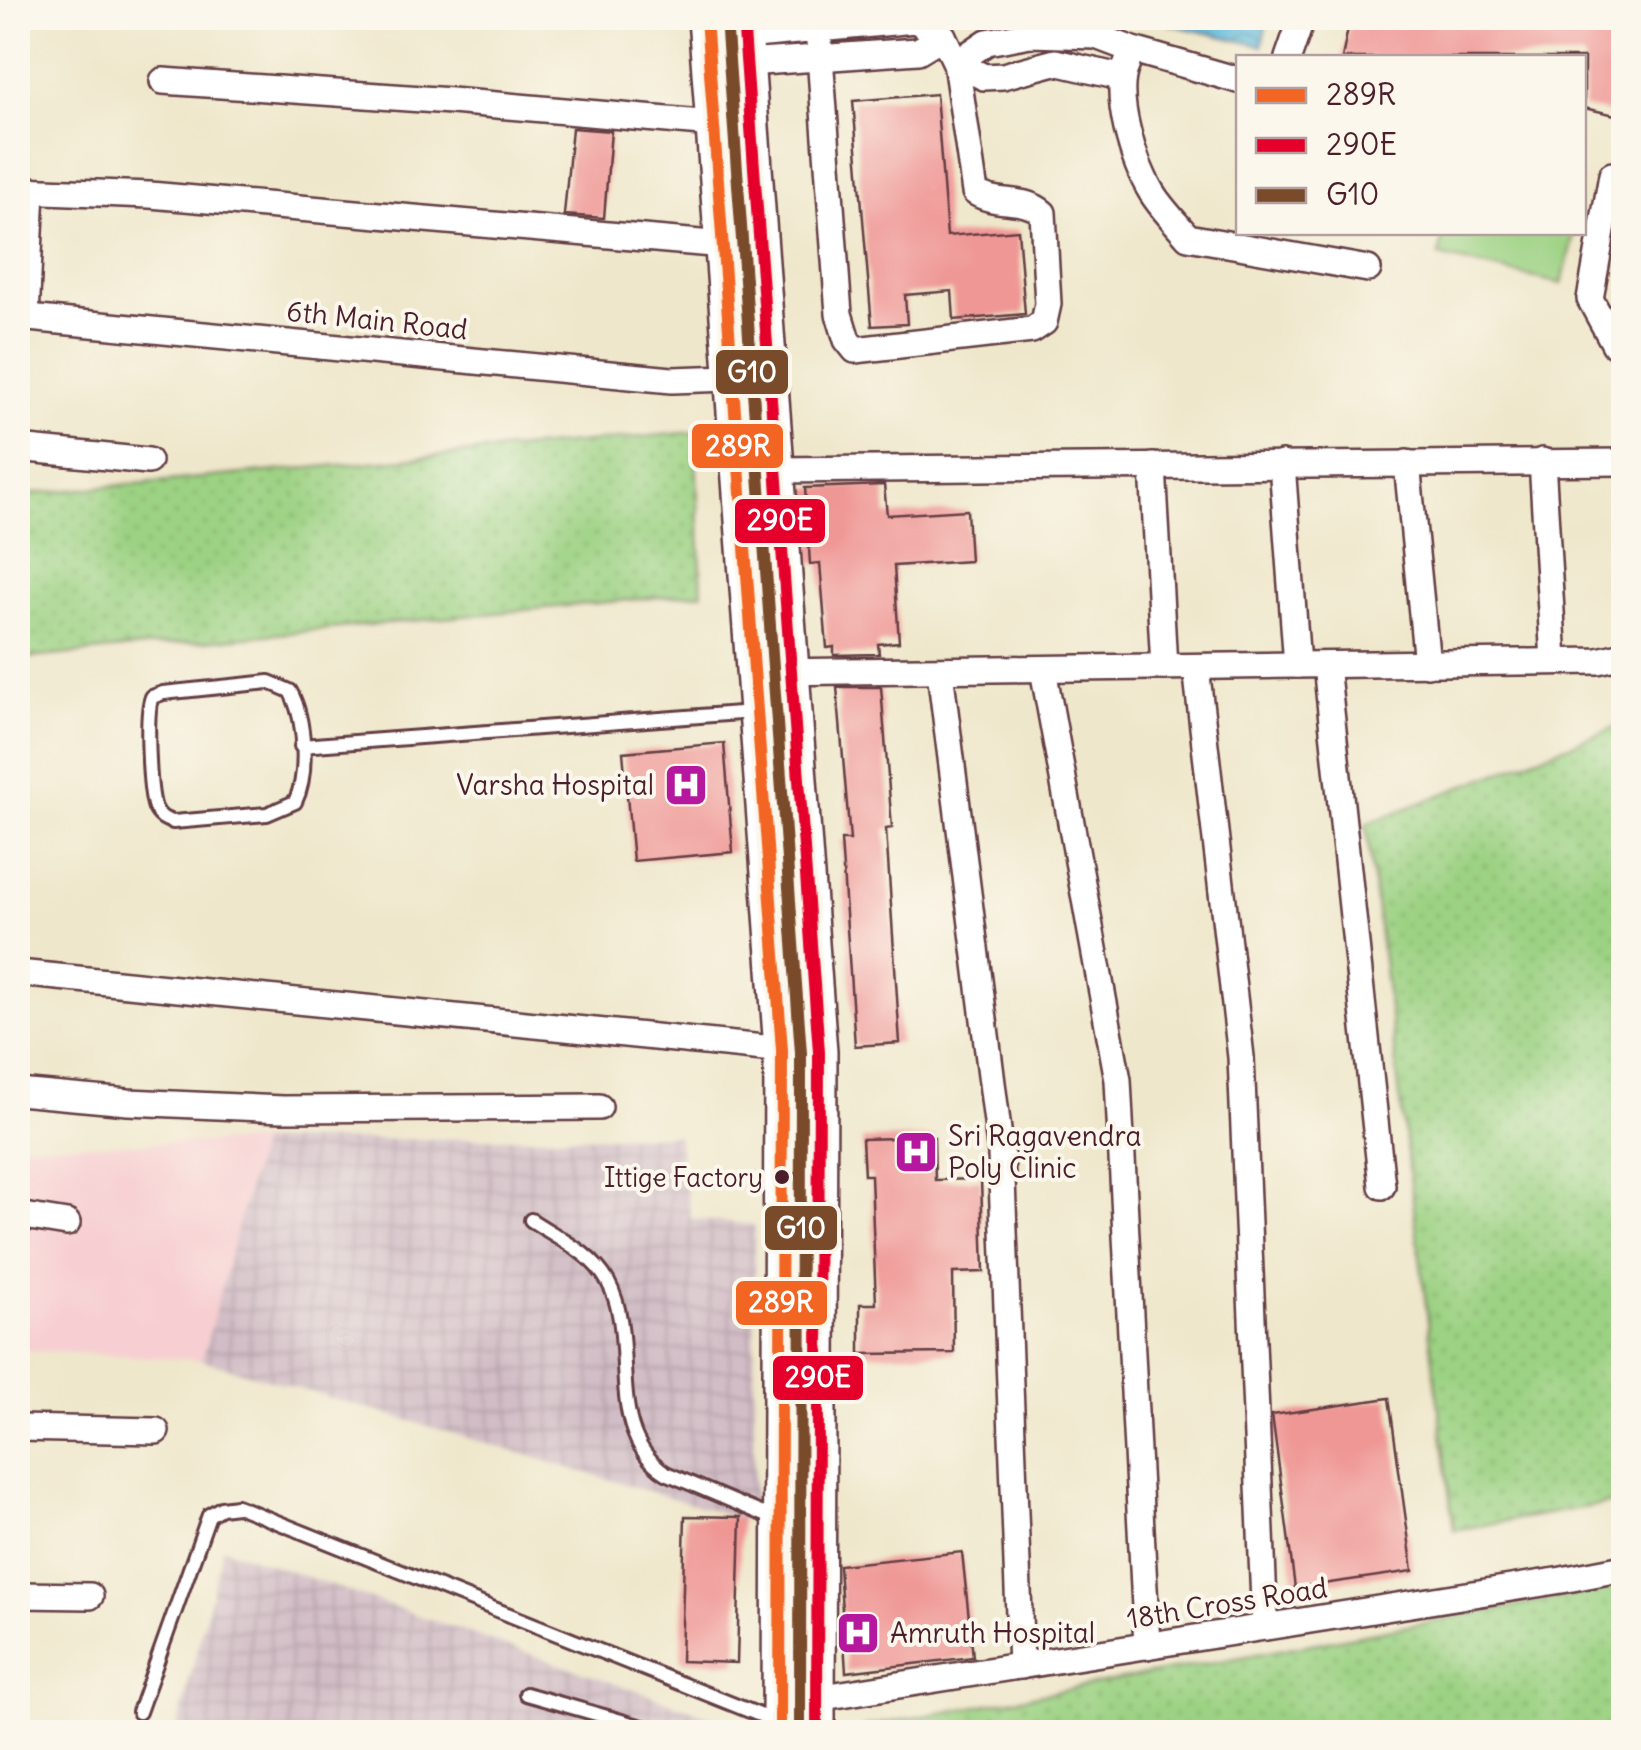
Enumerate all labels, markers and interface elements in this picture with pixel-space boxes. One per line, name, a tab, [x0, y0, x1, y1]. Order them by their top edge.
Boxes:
legend	[1236, 55, 1586, 235]
text: 289R	[1326, 75, 1396, 113]
text: 290E	[1326, 125, 1397, 163]
text: G10	[1326, 175, 1379, 213]
street label: 6th Main Road	[285, 293, 469, 347]
line badge: G10	[714, 348, 790, 396]
text: G10	[727, 354, 777, 390]
line badge: 289R	[690, 422, 785, 470]
text: 289R	[705, 428, 771, 464]
line badge: 290E	[733, 497, 827, 545]
text: 290E	[747, 502, 813, 538]
hospital icon: Varsha Hospital	[663, 762, 709, 808]
place label: Varsha Hospital	[456, 767, 654, 803]
place label: Sri Ragavendra Poly Clinic	[948, 1118, 1142, 1186]
hospital icon: Sri Ragavendra Poly Clinic	[893, 1129, 939, 1175]
place label: Ittige Factory	[604, 1161, 763, 1194]
marker: Ittige Factory	[772, 1167, 792, 1187]
line badge: G10	[763, 1204, 839, 1252]
text: G10	[776, 1210, 826, 1246]
line badge: 289R	[734, 1279, 829, 1327]
text: 289R	[748, 1284, 814, 1320]
line badge: 290E	[771, 1354, 865, 1402]
text: 290E	[785, 1359, 851, 1395]
street label: 18th Cross Road	[1124, 1569, 1330, 1637]
hospital icon: Amruth Hospital	[835, 1610, 881, 1656]
place label: Amruth Hospital	[890, 1615, 1095, 1651]

